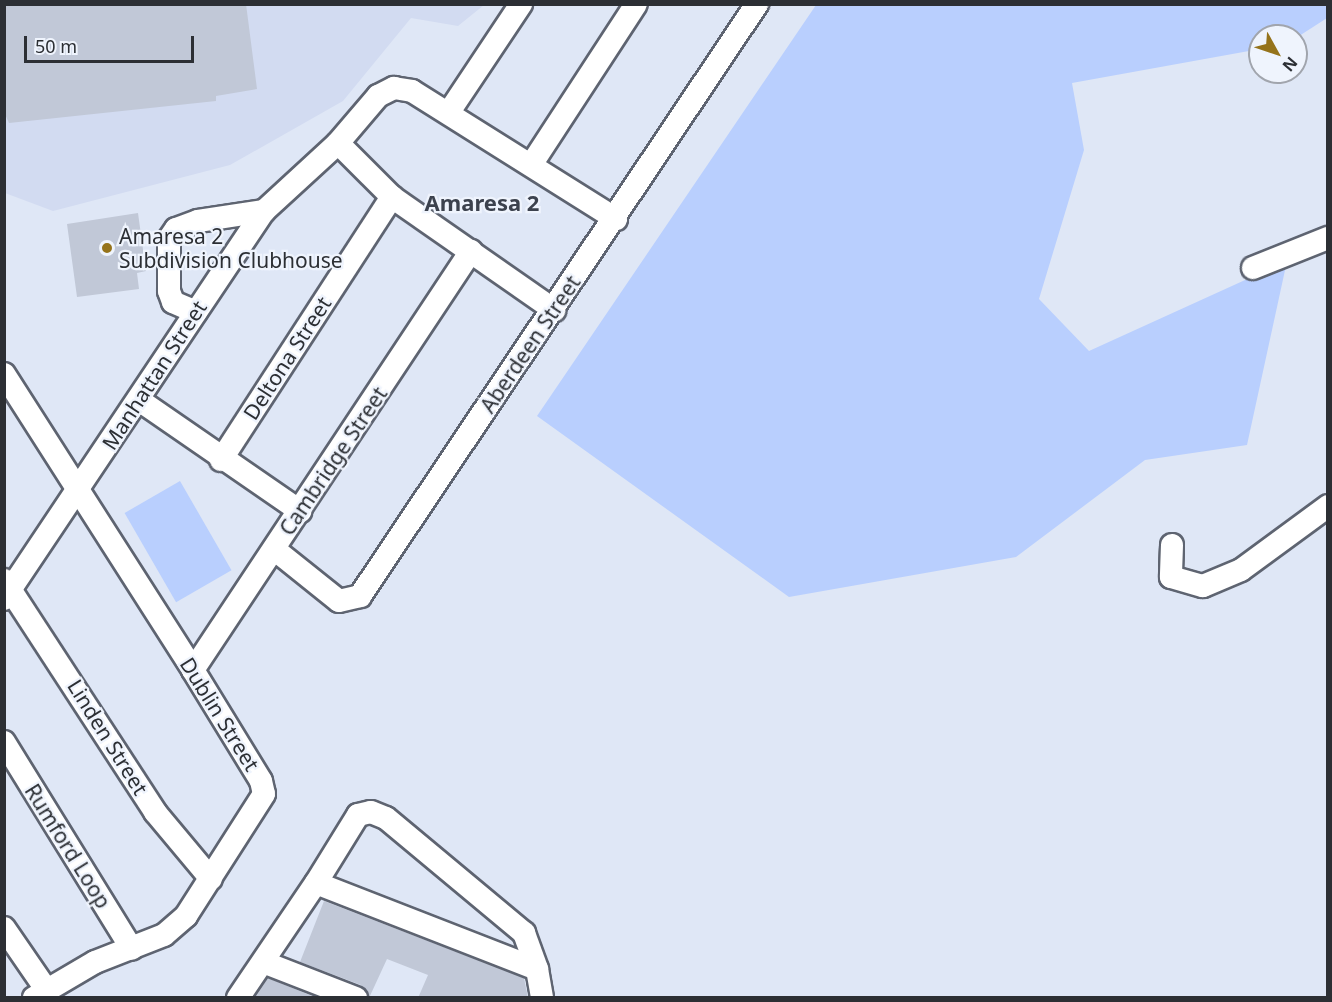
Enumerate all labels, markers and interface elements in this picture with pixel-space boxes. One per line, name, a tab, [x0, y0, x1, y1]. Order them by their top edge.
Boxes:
scale bar	[27, 24, 196, 62]
north arrow	[1248, 24, 1308, 84]
text: 50 m	[35, 34, 77, 58]
text: N	[1278, 52, 1303, 76]
district label: Amaresa 2	[425, 190, 539, 216]
place label: Amaresa 2 Subdivision Clubhouse	[119, 223, 343, 273]
marker: Amaresa 2 Subdivision Clubhouse	[100, 241, 114, 255]
street label: Aberdeen Street	[475, 271, 585, 417]
street label: Deltona Street	[238, 292, 336, 424]
street label: Manhattan Street	[96, 296, 212, 454]
street label: Cambridge Street	[274, 382, 392, 540]
street label: Dublin Street	[175, 653, 265, 775]
street label: Linden Street	[63, 675, 153, 799]
street label: Rumford Loop	[20, 779, 116, 913]

